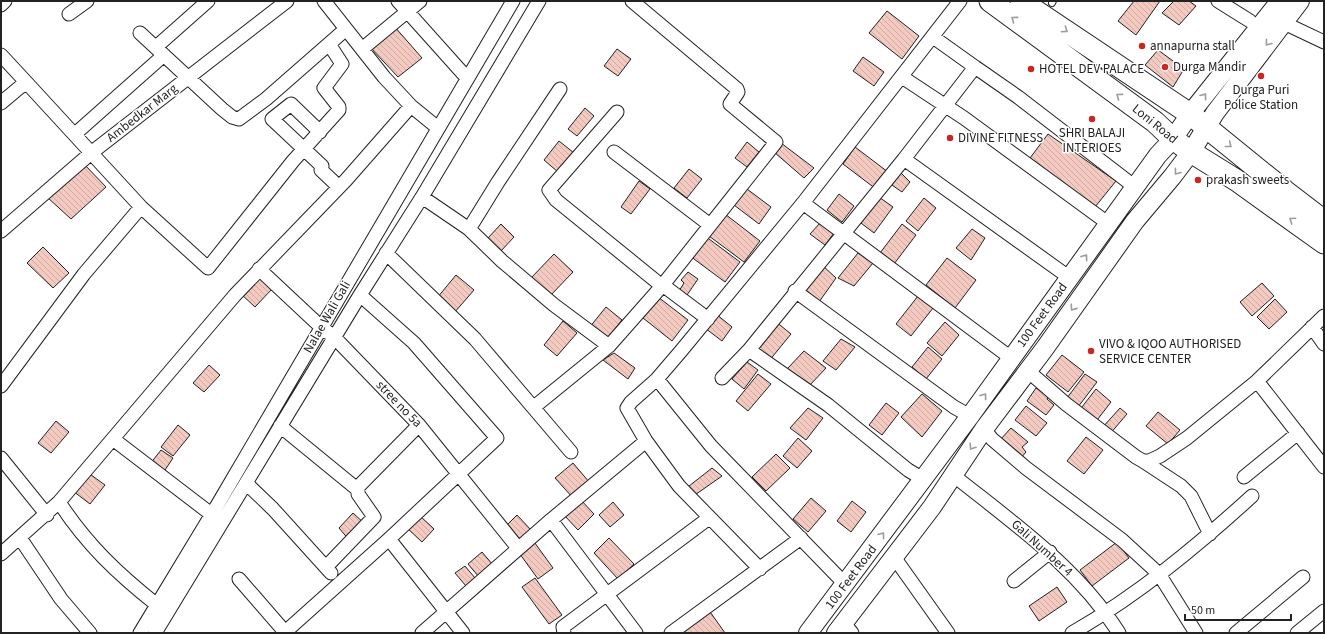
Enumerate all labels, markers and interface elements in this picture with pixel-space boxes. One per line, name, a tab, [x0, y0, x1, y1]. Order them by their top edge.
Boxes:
one-way arrow	[1011, 16, 1018, 23]
one-way arrow	[1061, 26, 1068, 33]
place label: annapurna stall	[1150, 37, 1235, 55]
one-way arrow	[1266, 39, 1273, 46]
marker: annapurna stall	[1137, 41, 1147, 51]
place label: Durga Mandir	[1173, 58, 1246, 76]
place label: HOTEL DEV PALACE	[1039, 60, 1144, 78]
marker: Durga Mandir	[1160, 62, 1170, 72]
marker: HOTEL DEV PALACE	[1026, 64, 1036, 74]
marker: Durga Puri Police Station	[1256, 71, 1266, 81]
street label: Ambedkar Marg	[103, 79, 182, 146]
place label: Durga Puri Police Station	[1224, 81, 1298, 114]
one-way arrow	[1116, 93, 1123, 100]
one-way arrow	[1199, 94, 1206, 101]
street label: Loni Road	[1128, 100, 1182, 148]
marker: SHRI BALAJI INTERIOES	[1087, 114, 1097, 124]
place label: SHRI BALAJI INTERIOES	[1059, 124, 1125, 157]
place label: DIVINE FITNESS	[958, 129, 1043, 147]
marker: DIVINE FITNESS	[945, 133, 955, 143]
one-way arrow	[1225, 140, 1232, 147]
one-way arrow	[1175, 167, 1182, 174]
place label: prakash sweets	[1206, 171, 1290, 189]
marker: prakash sweets	[1193, 175, 1203, 185]
one-way arrow	[1290, 218, 1297, 225]
one-way arrow	[1080, 254, 1087, 261]
street label: Nalae Wali Gali	[299, 278, 355, 356]
street label: 100 Feet Road	[1012, 279, 1072, 351]
one-way arrow	[1071, 304, 1078, 311]
place label: VIVO & IQOO AUTHORISED SERVICE CENTER	[1099, 335, 1241, 368]
marker: VIVO & IQOO AUTHORISED SERVICE CENTER	[1086, 346, 1096, 356]
street label: stree no 5a	[372, 376, 426, 432]
one-way arrow	[979, 393, 987, 400]
one-way arrow	[969, 443, 976, 450]
street label: Gali Number 4	[1007, 515, 1077, 581]
one-way arrow	[877, 532, 884, 539]
street label: 100 Feet Road	[821, 541, 881, 613]
scale bar	[1185, 596, 1291, 622]
text: 50 m	[1191, 602, 1215, 619]

